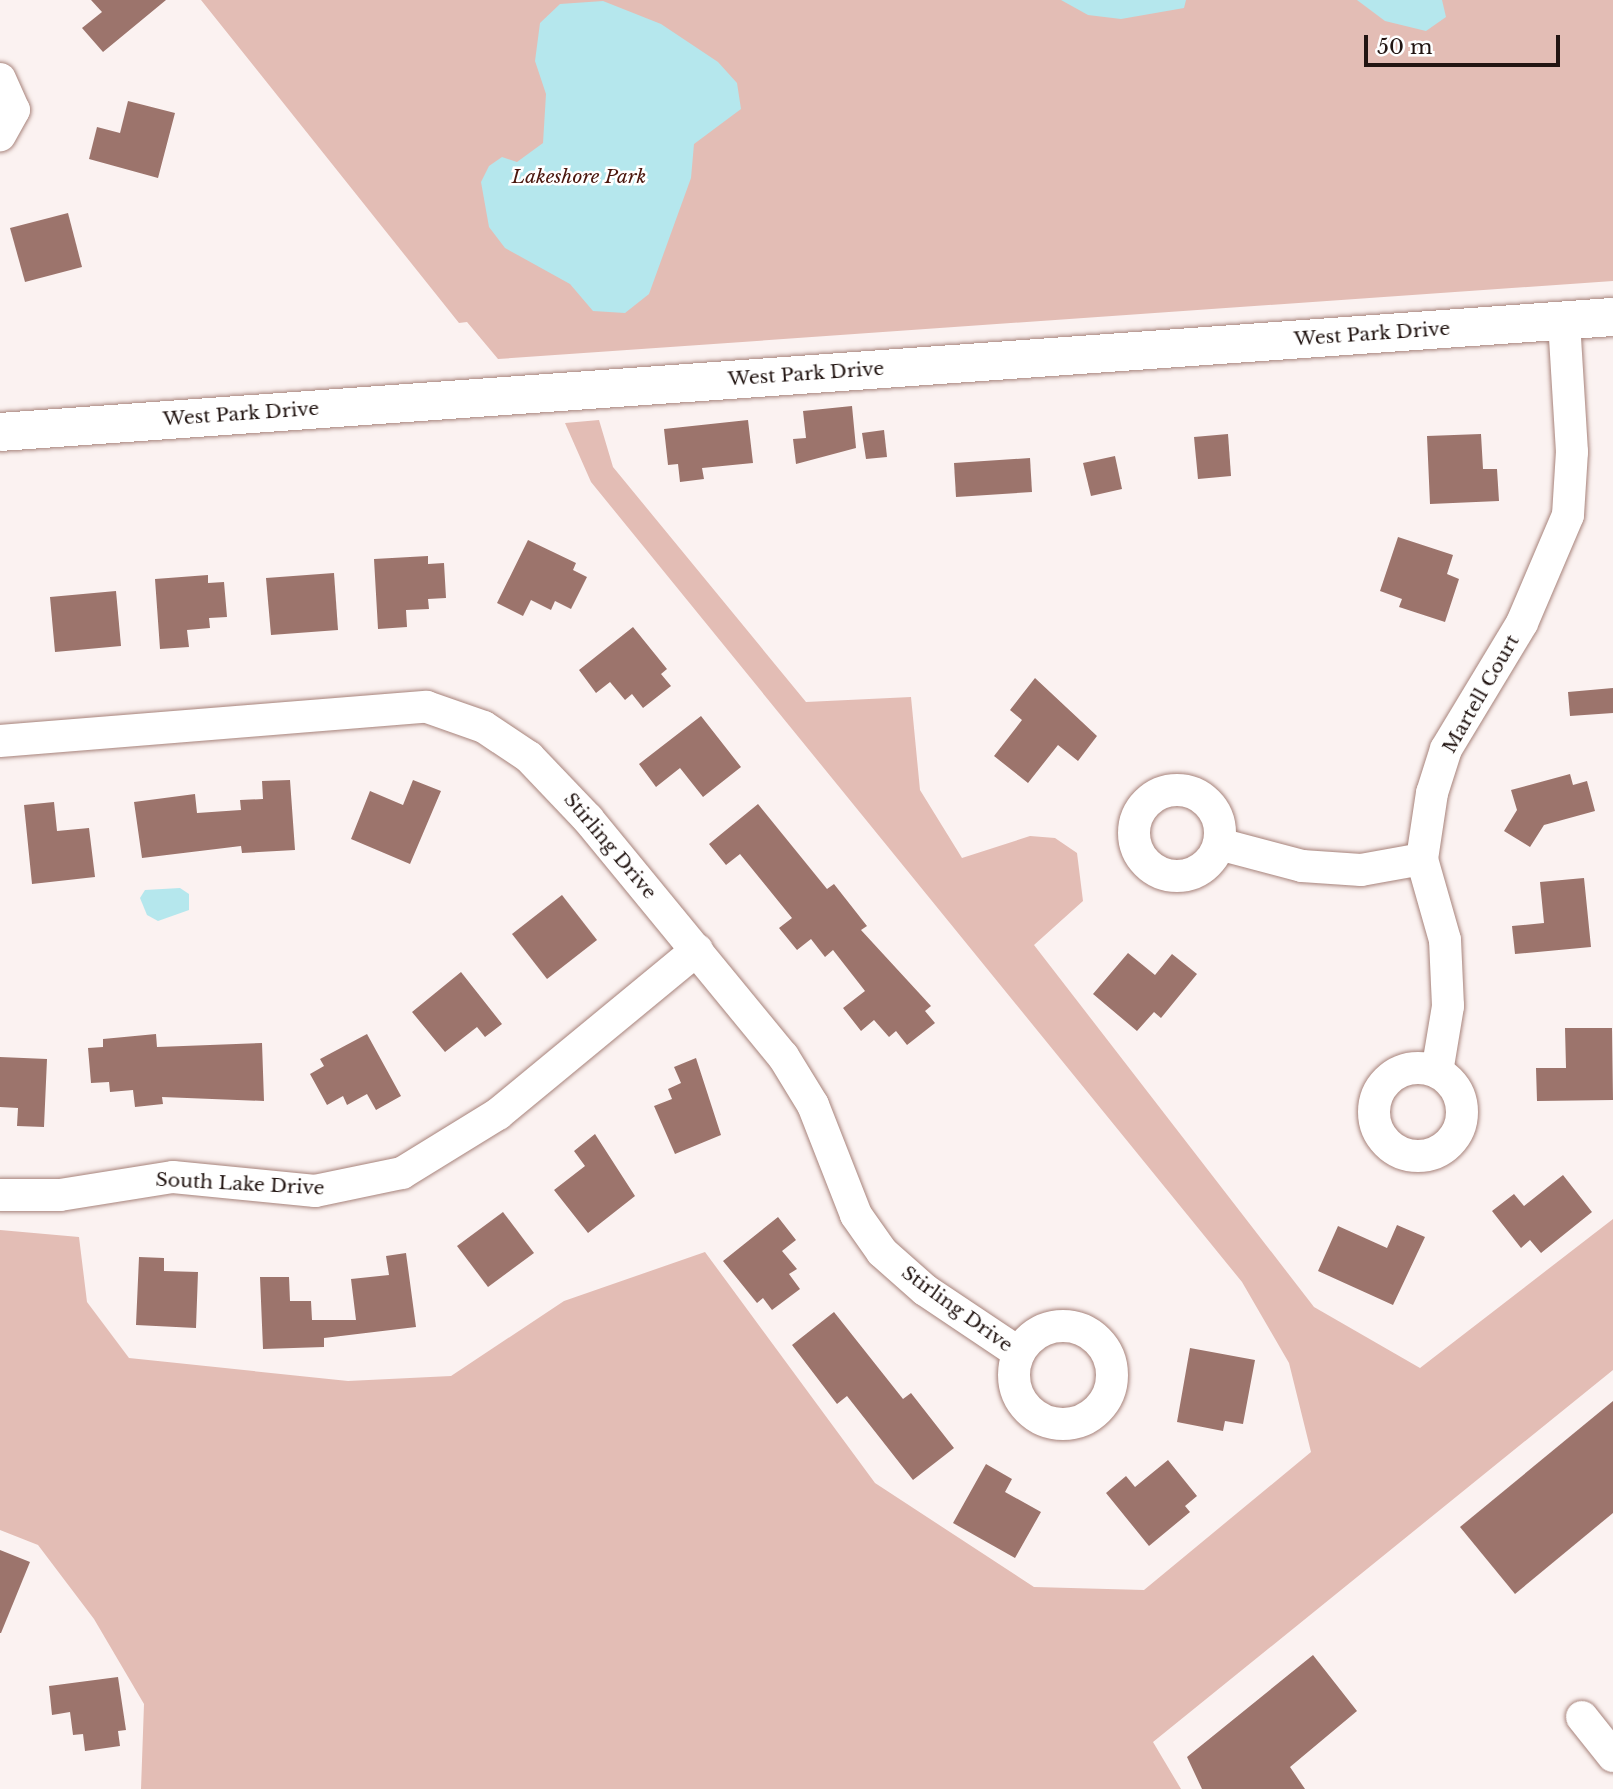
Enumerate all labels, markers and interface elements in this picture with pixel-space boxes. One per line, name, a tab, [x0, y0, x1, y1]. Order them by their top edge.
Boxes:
scale bar	[1368, 21, 1564, 65]
text: 50 m	[1377, 34, 1432, 60]
park label: Lakeshore Park	[512, 166, 646, 188]
street label: West Park Drive	[1293, 317, 1451, 351]
street label: West Park Drive	[727, 357, 885, 391]
street label: West Park Drive	[162, 397, 320, 431]
street label: Martell Court	[1438, 631, 1524, 757]
street label: Stirling Drive	[559, 788, 661, 904]
street label: South Lake Drive	[155, 1168, 325, 1200]
street label: Stirling Drive	[897, 1261, 1017, 1357]

